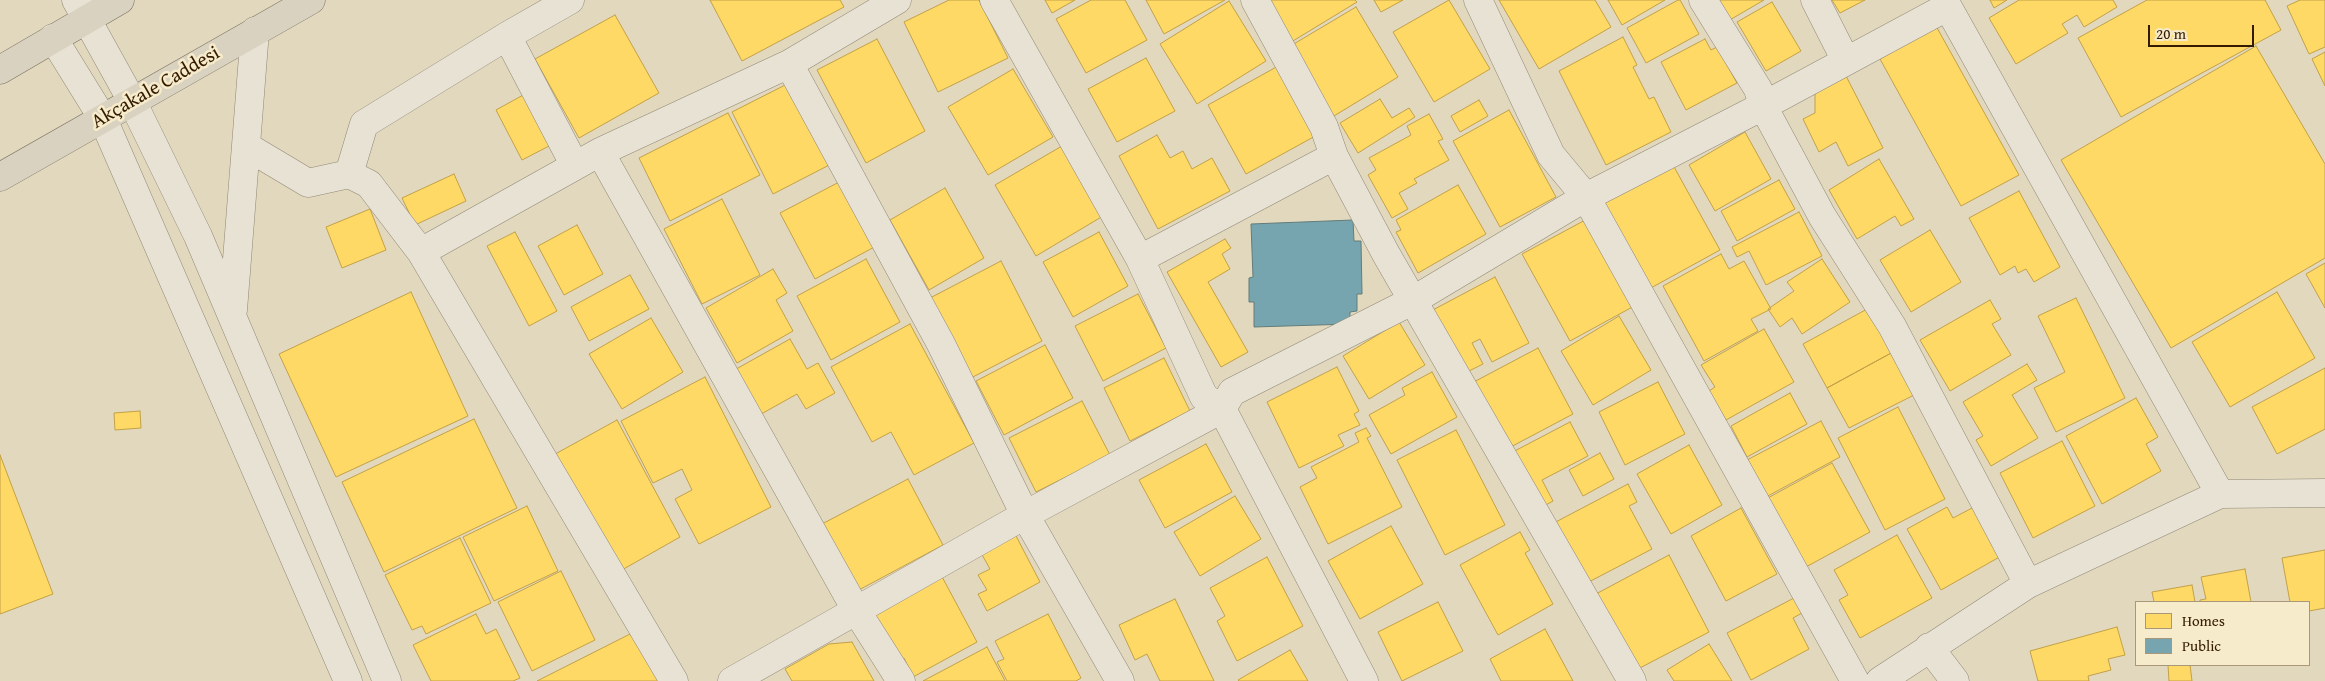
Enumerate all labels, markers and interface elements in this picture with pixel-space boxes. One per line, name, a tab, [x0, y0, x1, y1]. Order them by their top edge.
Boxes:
scale bar	[2150, 15, 2256, 47]
text: 20 m	[2156, 23, 2186, 44]
street label: Akçakale Caddesi	[88, 42, 224, 134]
legend	[2135, 601, 2310, 666]
text: Homes	[2182, 610, 2225, 631]
text: Public	[2182, 635, 2221, 656]

